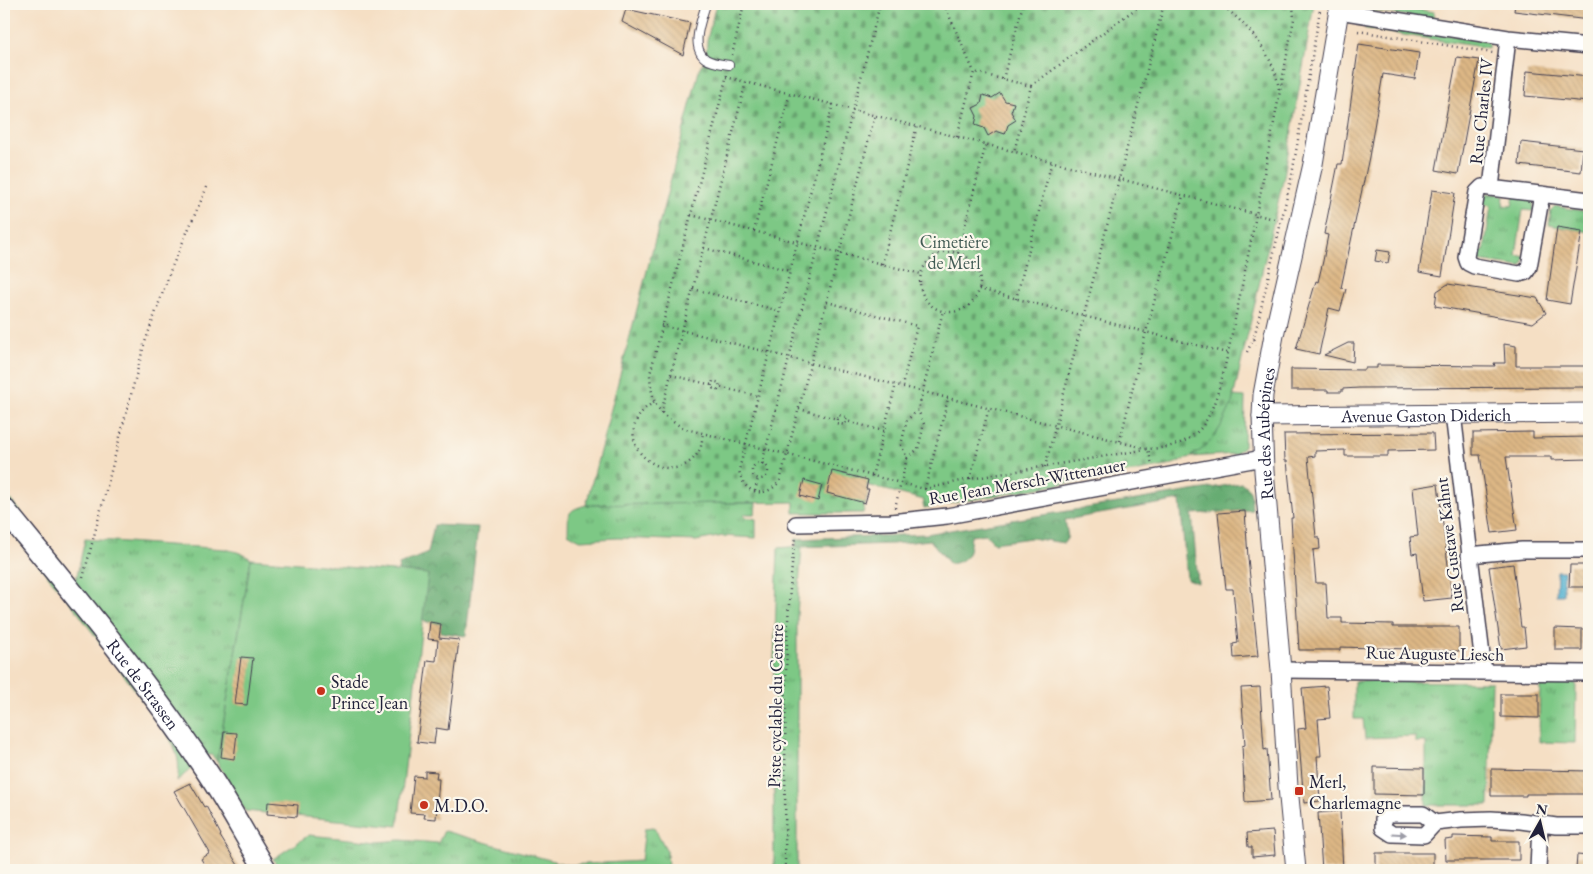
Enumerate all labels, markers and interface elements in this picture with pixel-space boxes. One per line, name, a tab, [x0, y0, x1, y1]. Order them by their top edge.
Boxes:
street label: Rue Charles IV	[1464, 56, 1498, 165]
park label: Cimetière de Merl	[920, 230, 988, 274]
street label: Rue des Aubépines	[1250, 365, 1279, 501]
street label: Avenue Gaston Diderich	[1340, 402, 1511, 427]
street label: Rue Jean Mersch-Wittenauer	[927, 452, 1127, 510]
street label: Rue Gustave Kahnt	[1429, 476, 1469, 614]
street label: Piste cyclable du Centre	[762, 624, 788, 788]
street label: Rue de Strassen	[102, 634, 186, 734]
street label: Rue Auguste Liesch	[1365, 640, 1505, 666]
place label: Stade Prince Jean	[331, 670, 409, 714]
marker: Stade Prince Jean	[315, 685, 327, 697]
place label: Merl, Charlemagne	[1309, 770, 1401, 814]
marker: Merl, Charlemagne	[1293, 785, 1305, 797]
place label: M.D.O.	[434, 794, 488, 817]
north arrow	[1516, 796, 1566, 846]
marker: M.D.O.	[418, 799, 430, 811]
text: N	[1535, 799, 1549, 819]
one-way arrow	[1392, 831, 1408, 839]

